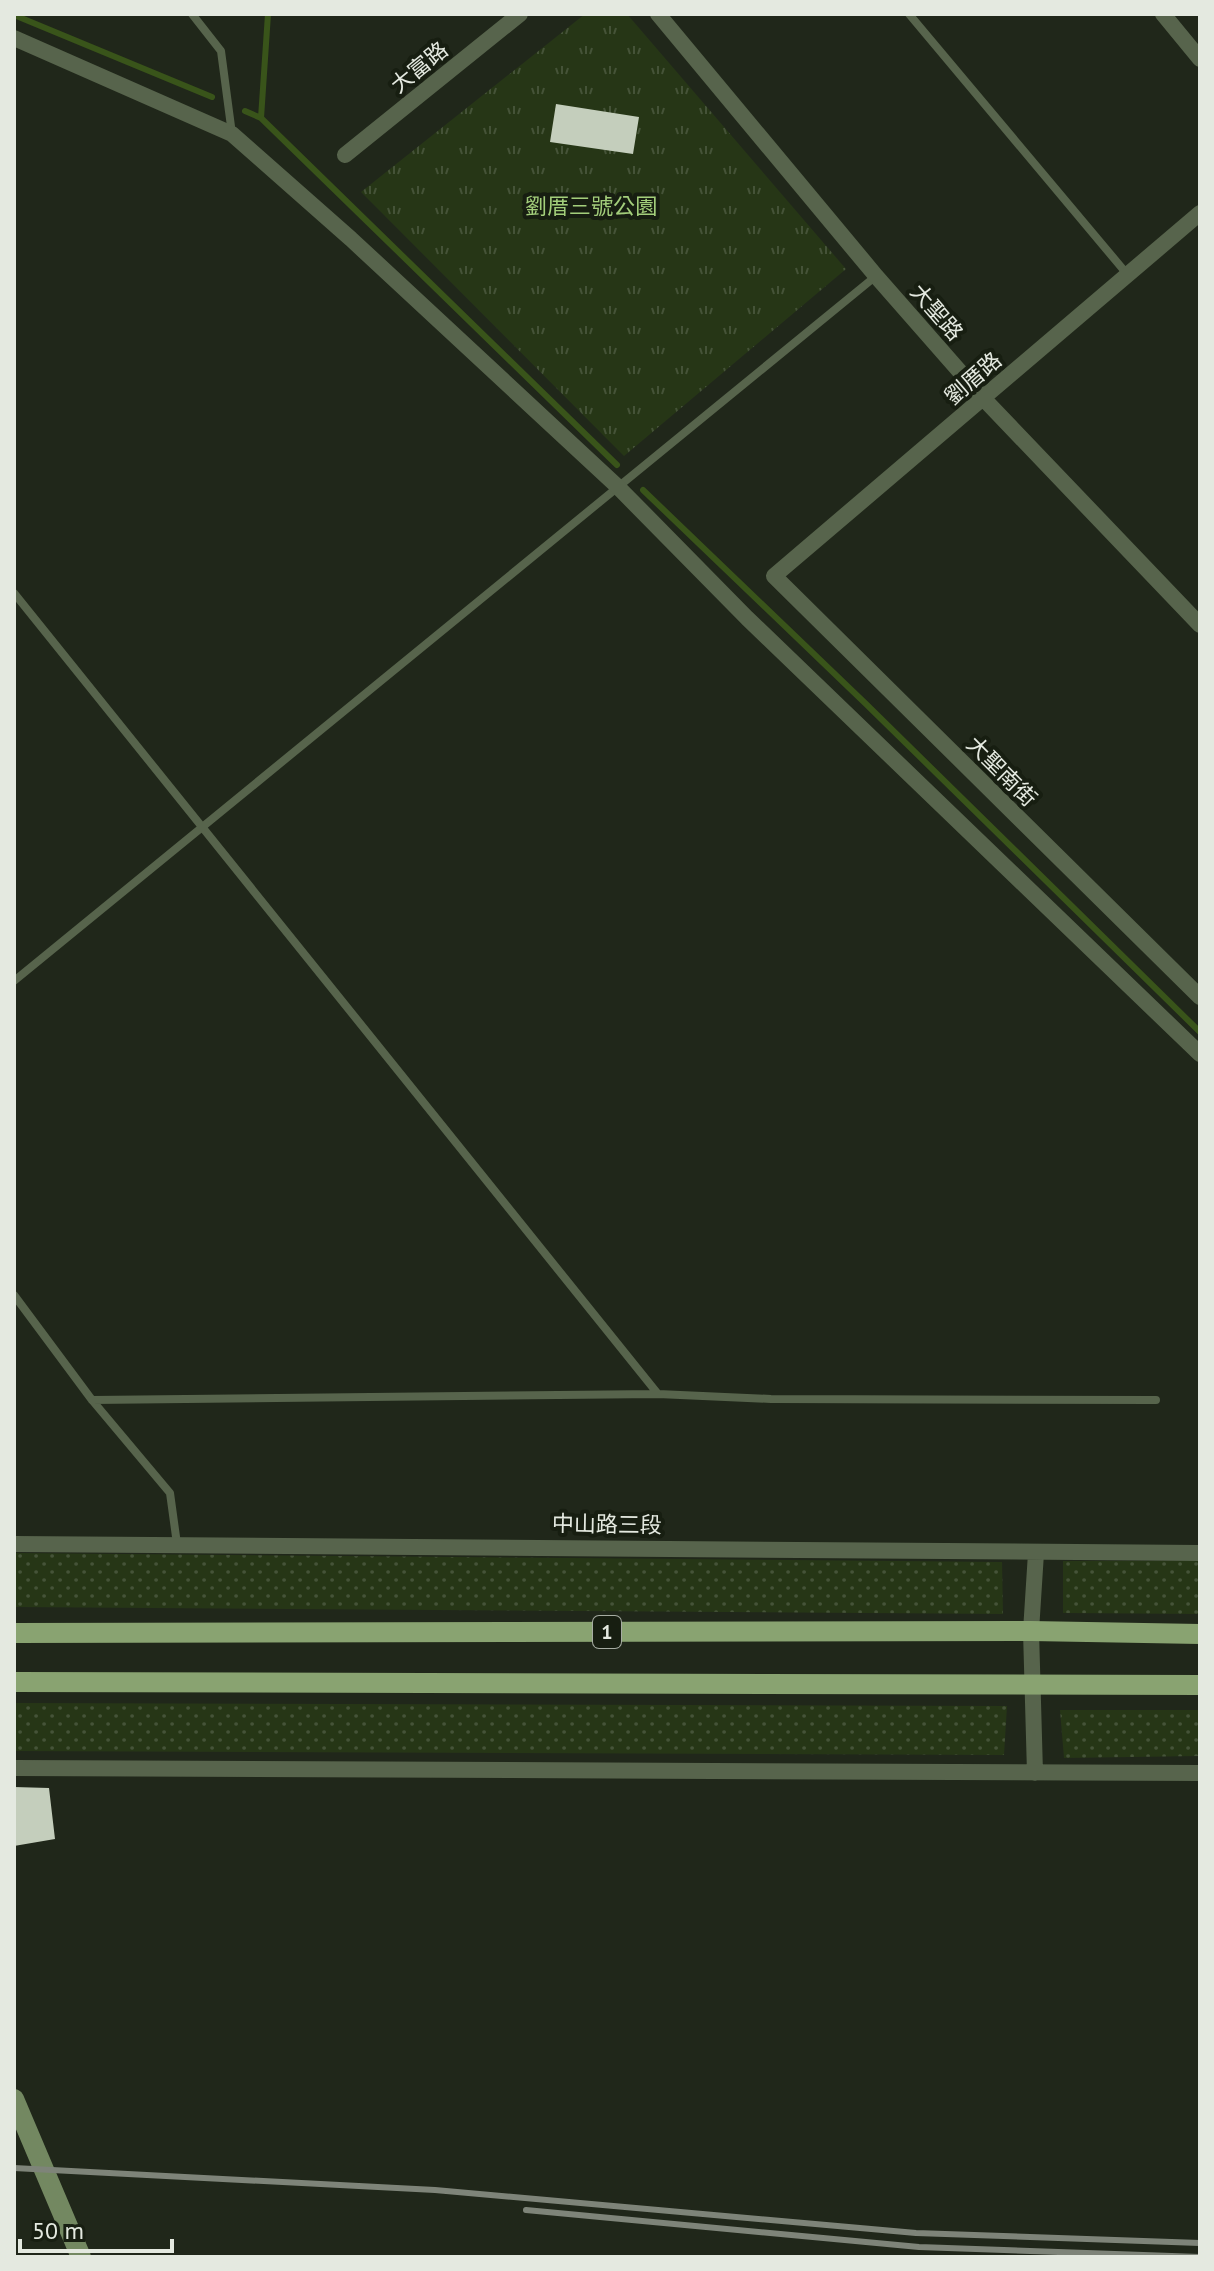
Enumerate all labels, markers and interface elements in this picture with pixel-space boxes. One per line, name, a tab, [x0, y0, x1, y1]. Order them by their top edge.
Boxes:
street label: 大富路	[385, 35, 453, 99]
park label: 劉厝三號公園	[525, 192, 657, 220]
street label: 大聖路	[905, 278, 969, 346]
street label: 劉厝路	[939, 346, 1007, 410]
street label: 大聖南街	[961, 730, 1043, 812]
street label: 中山路三段	[552, 1509, 662, 1539]
road number: 1	[593, 1616, 621, 1648]
scale bar	[20, 2203, 172, 2253]
text: 50 m	[32, 2215, 84, 2246]

